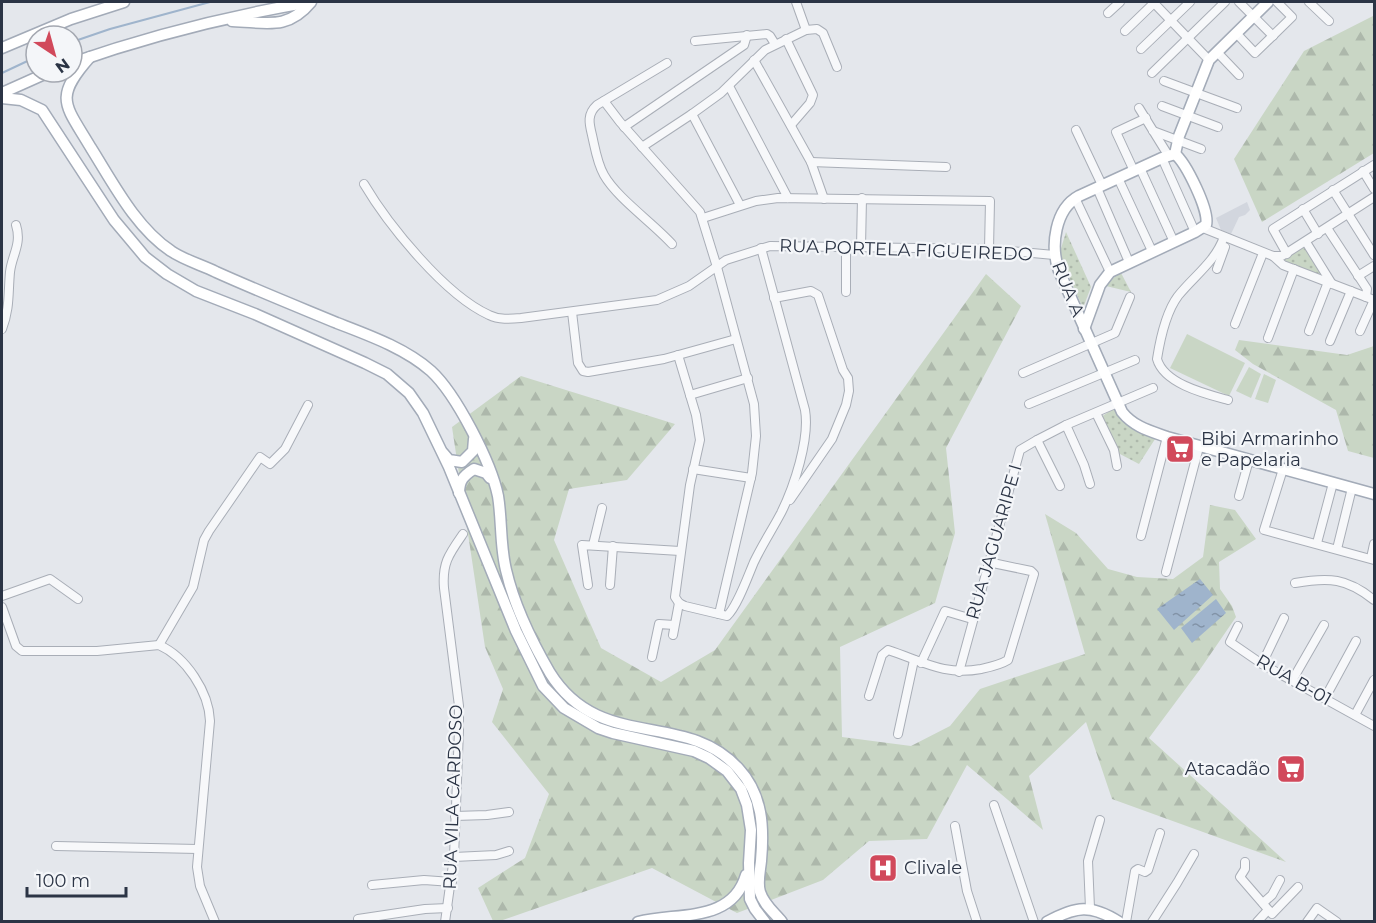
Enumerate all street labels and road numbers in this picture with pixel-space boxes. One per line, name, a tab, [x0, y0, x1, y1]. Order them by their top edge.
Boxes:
street label: RUA PORTELA FIGUEIREDO	[779, 235, 1033, 265]
street label: RUA A	[1047, 258, 1089, 320]
street label: RUA JAGUARIPE I	[961, 462, 1027, 622]
street label: RUA B-01	[1252, 650, 1336, 710]
street label: RUA VILA CARDOSO	[439, 704, 467, 890]

